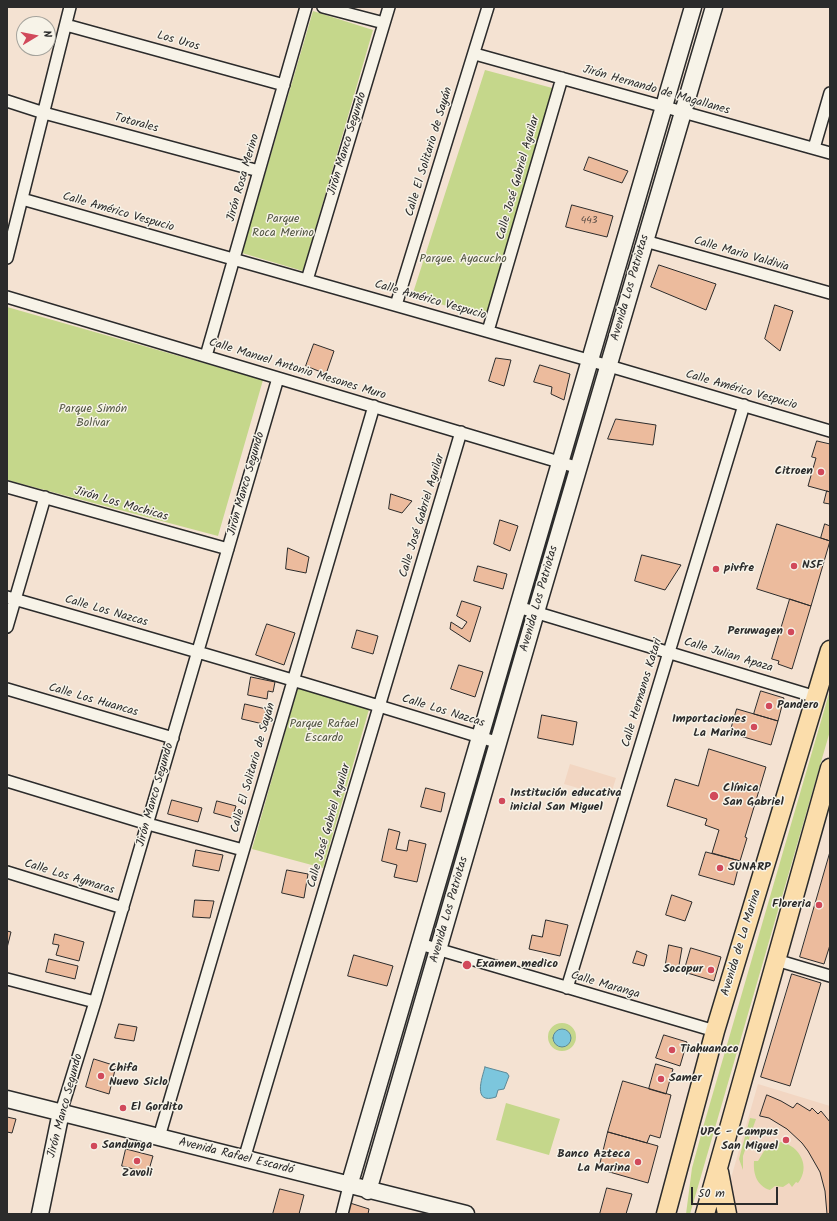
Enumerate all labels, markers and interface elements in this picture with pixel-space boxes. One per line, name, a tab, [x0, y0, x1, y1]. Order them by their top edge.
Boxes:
north arrow	[16, 16, 56, 56]
text: N	[37, 29, 56, 39]
street label: Los Uros	[155, 29, 201, 55]
street label: Jirón Hernando de Magallanes	[581, 63, 731, 119]
street label: Calle El Solitario de Sayán	[403, 86, 457, 218]
street label: Jirón Manco Segundo	[325, 91, 371, 197]
street label: Totorales	[112, 111, 160, 137]
street label: Calle José Gabriel Aguilar	[494, 114, 544, 242]
street label: Jirón Rosa Merino	[225, 132, 263, 224]
street label: Calle Américo Vespucio	[61, 190, 175, 236]
park label: Parque Roca Merino	[252, 213, 314, 241]
house number: 443	[581, 215, 597, 227]
street label: Avenida Los Patriotas	[609, 233, 653, 343]
street label: Calle Mario Valdivia	[692, 235, 790, 275]
park label: Parque. Ayacucho	[419, 253, 507, 267]
street label: Calle Américo Vespucio	[373, 278, 487, 324]
street label: Calle Manuel Antonio Mesones Muro	[207, 336, 387, 404]
street label: Calle Américo Vespucio	[684, 368, 798, 414]
park label: Parque Simón Bolívar	[59, 403, 127, 431]
street label: Jirón Manco Segundo	[225, 430, 269, 538]
street label: Calle José Gabriel Aguilar	[397, 452, 449, 580]
place label: Citroen	[775, 465, 813, 479]
marker: Citroen	[816, 467, 826, 477]
street label: Jirón Los Mochicas	[73, 485, 169, 525]
street label: Avenida Los Patriotas	[518, 544, 562, 654]
place label: NSF	[802, 559, 823, 573]
marker: NSF	[789, 561, 799, 571]
place label: pivfre	[724, 562, 754, 576]
marker: pivfre	[711, 564, 721, 574]
street label: Calle Los Nazcas	[63, 593, 149, 631]
place label: Peruwagen	[727, 625, 783, 639]
marker: Peruwagen	[786, 627, 796, 637]
street label: Calle Julian Apaza	[682, 636, 774, 676]
street label: Calle Hermanos Katari	[620, 637, 666, 749]
street label: Calle Los Huancas	[46, 681, 140, 721]
street label: Calle Los Nazcas	[400, 693, 486, 731]
place label: Pandero	[777, 699, 818, 713]
street label: Calle El Solitario de Sayán	[229, 701, 279, 835]
marker: Pandero	[764, 701, 774, 711]
place label: Importaciones La Marina	[672, 713, 746, 741]
park label: Parque Rafael Escardo	[290, 718, 358, 746]
marker: Importaciones La Marina	[749, 722, 759, 732]
street label: Jirón Manco Segundo	[134, 741, 178, 849]
street label: Calle José Gabriel Aguilar	[305, 762, 355, 890]
place label: Clínica San Gabriel	[723, 782, 784, 810]
place label: Institución educativa inicial San Miguel	[510, 787, 621, 815]
marker: Clínica San Gabriel	[708, 790, 720, 802]
marker: Institución educativa inicial San Miguel	[497, 796, 507, 806]
street label: Avenida Los Patriotas	[428, 855, 472, 965]
street label: Calle Los Aymaras	[22, 857, 116, 899]
place label: SUNARP	[728, 861, 771, 875]
marker: SUNARP	[715, 863, 725, 873]
street label: Avenida de La Marina	[719, 888, 765, 998]
place label: Floreria	[772, 898, 811, 912]
marker: Floreria	[814, 900, 824, 910]
place label: Examen medico	[476, 958, 558, 972]
marker: Examen medico	[461, 959, 473, 971]
place label: Socopur	[663, 963, 703, 977]
marker: Socopur	[706, 965, 716, 975]
street label: Calle Maranga	[569, 969, 641, 1003]
place label: Tiahuanaco	[680, 1043, 739, 1057]
marker: Tiahuanaco	[667, 1045, 677, 1055]
street label: Jirón Manco Segundo	[45, 1052, 87, 1160]
place label: Chifa Nuevo Siclo	[109, 1062, 168, 1090]
marker: Chifa Nuevo Siclo	[96, 1071, 106, 1081]
place label: Samer	[669, 1072, 702, 1086]
marker: Samer	[656, 1074, 666, 1084]
place label: El Gordito	[131, 1101, 183, 1115]
marker: El Gordito	[118, 1103, 128, 1113]
place label: UPC - Campus San Miguel	[700, 1126, 778, 1154]
marker: UPC - Campus San Miguel	[781, 1135, 791, 1145]
street label: Avenida Rafael Escardó	[177, 1136, 295, 1178]
place label: Sandunga	[102, 1139, 152, 1153]
marker: Sandunga	[89, 1141, 99, 1151]
place label: Banco Azteca La Marina	[557, 1148, 630, 1176]
marker: Zavoli	[132, 1156, 142, 1166]
marker: Banco Azteca La Marina	[633, 1157, 643, 1167]
place label: Zavoli	[122, 1167, 152, 1181]
scale bar	[693, 1179, 780, 1205]
text: 50 m	[698, 1184, 725, 1203]

